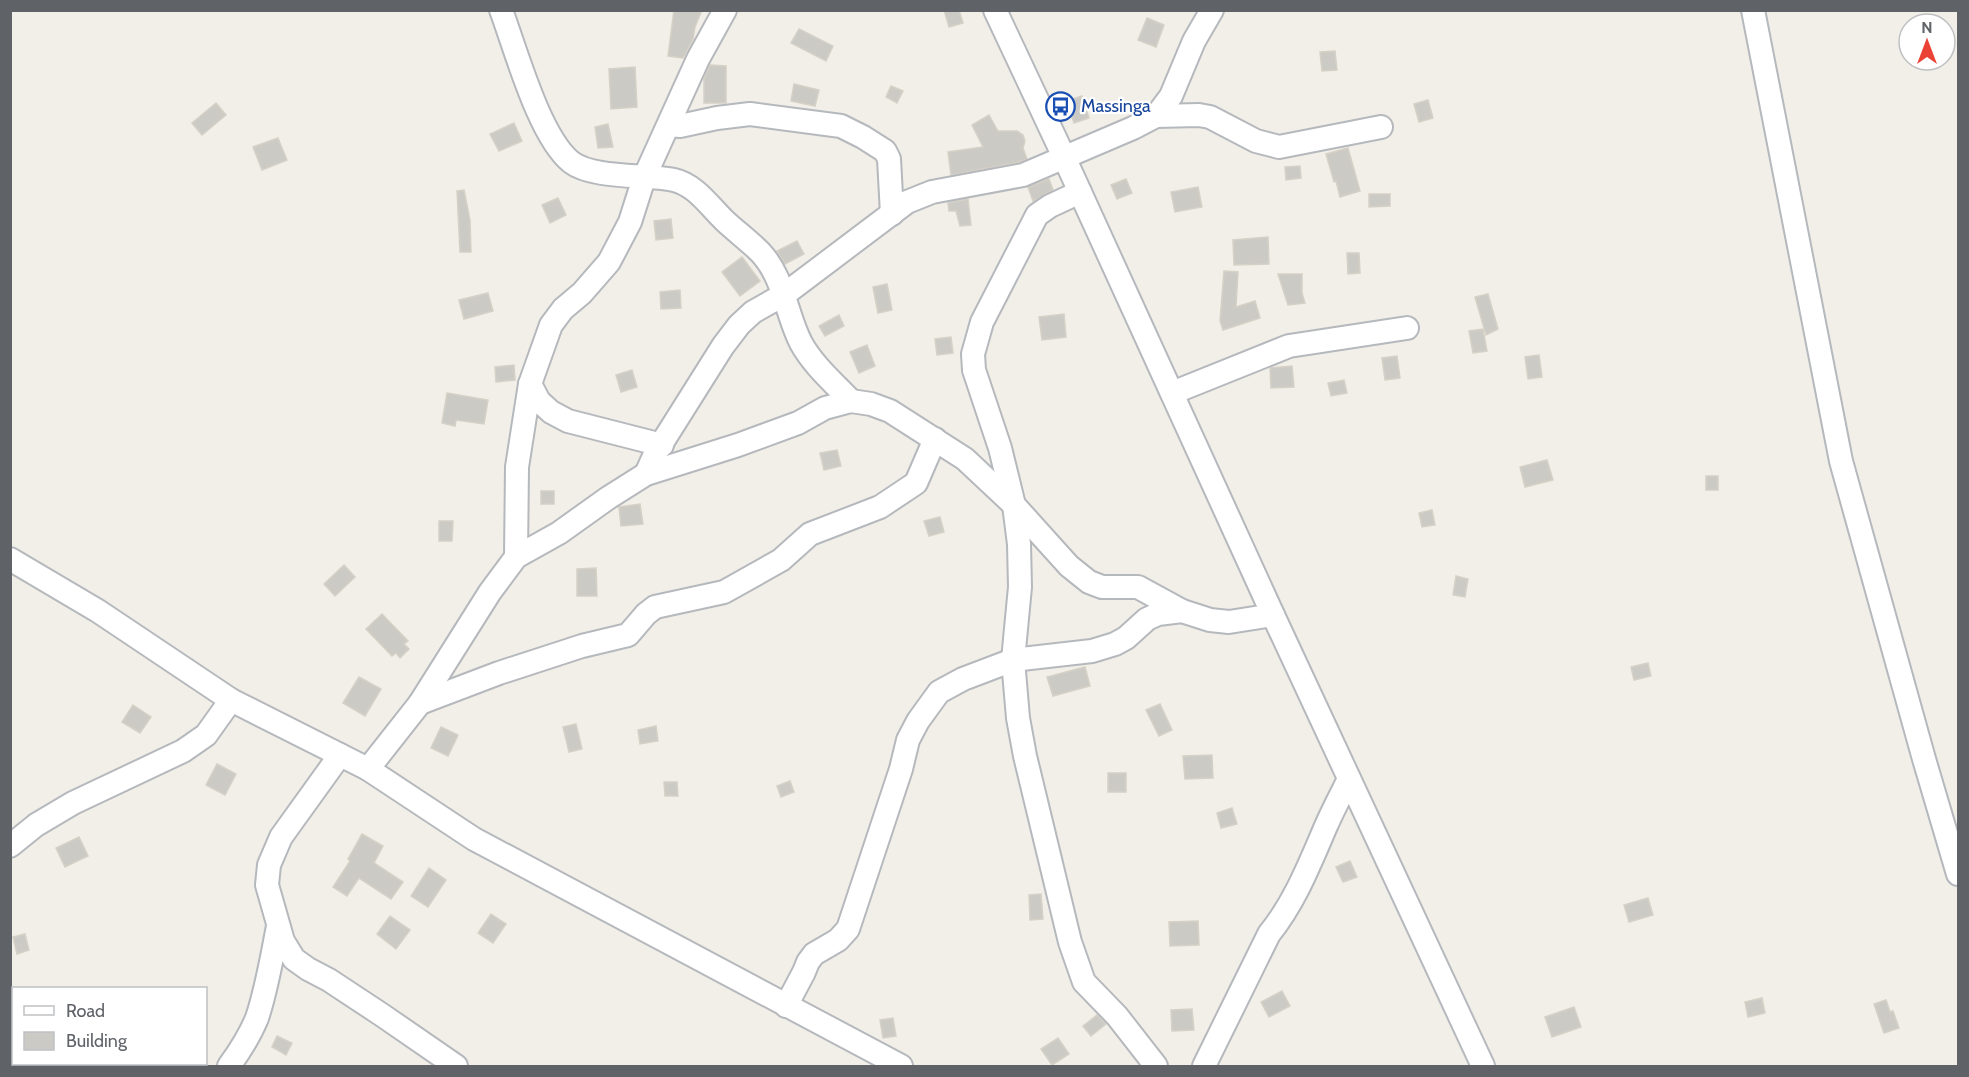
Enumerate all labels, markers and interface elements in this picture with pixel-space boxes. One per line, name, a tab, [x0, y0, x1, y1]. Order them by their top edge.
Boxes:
north arrow	[1897, 12, 1957, 72]
text: N	[1921, 18, 1933, 37]
bus stop icon: Massinga	[1044, 90, 1076, 122]
place label: Massinga	[1081, 95, 1151, 117]
legend	[12, 987, 207, 1065]
text: Road	[66, 1000, 105, 1022]
text: Building	[66, 1030, 128, 1052]

